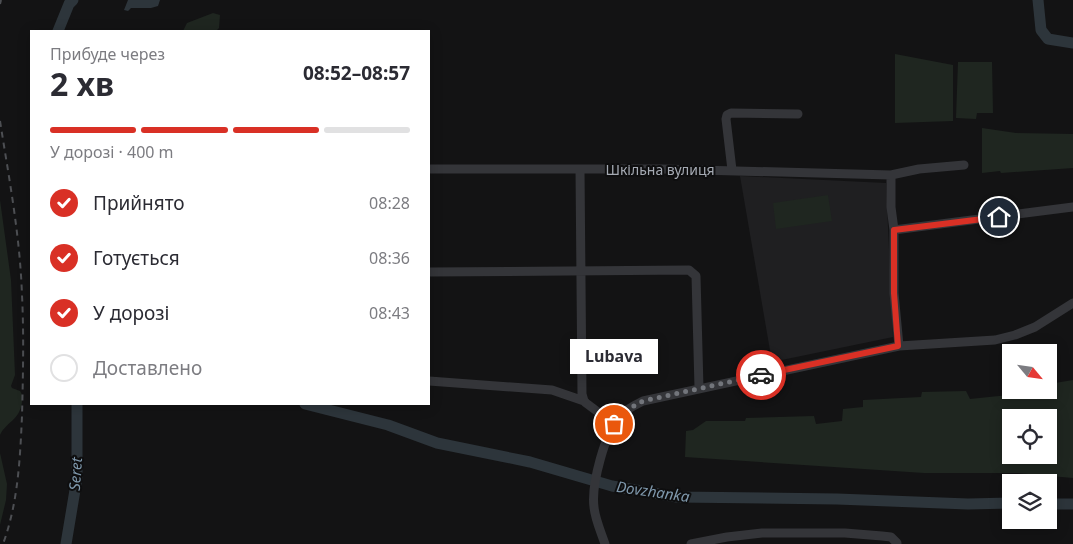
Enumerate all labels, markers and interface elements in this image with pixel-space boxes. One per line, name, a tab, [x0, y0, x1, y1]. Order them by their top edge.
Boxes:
text: Прибуде через	[50, 43, 165, 65]
text: 08:52–08:57	[303, 60, 410, 86]
text: 2 хв	[50, 62, 114, 105]
text: У дорозі · 400 m	[50, 141, 174, 163]
street label: Шкільна вулиця	[605, 160, 715, 179]
icon: check	[50, 189, 78, 217]
text: Прийнято	[93, 190, 185, 216]
text: 08:28	[369, 192, 410, 214]
pin	[978, 196, 1020, 238]
icon: home	[985, 203, 1013, 231]
icon: check	[50, 244, 78, 272]
text: Готується	[93, 245, 180, 271]
text: 08:36	[369, 247, 410, 269]
icon: check	[50, 299, 78, 327]
text: У дорозі	[93, 300, 169, 326]
text: 08:43	[369, 302, 410, 324]
callout: Lubava	[570, 339, 658, 374]
north arrow	[1002, 344, 1058, 399]
map controls	[1002, 344, 1057, 529]
text: Lubava	[585, 345, 643, 367]
courier	[736, 350, 786, 400]
text: Доставлено	[93, 355, 202, 381]
icon: car	[747, 361, 775, 389]
pin	[593, 403, 635, 445]
button: locate	[1002, 409, 1057, 464]
icon: bag	[600, 410, 628, 438]
water label: Seret	[64, 456, 86, 491]
button: layers	[1002, 474, 1057, 529]
water label: Dovzhanka	[615, 476, 691, 506]

